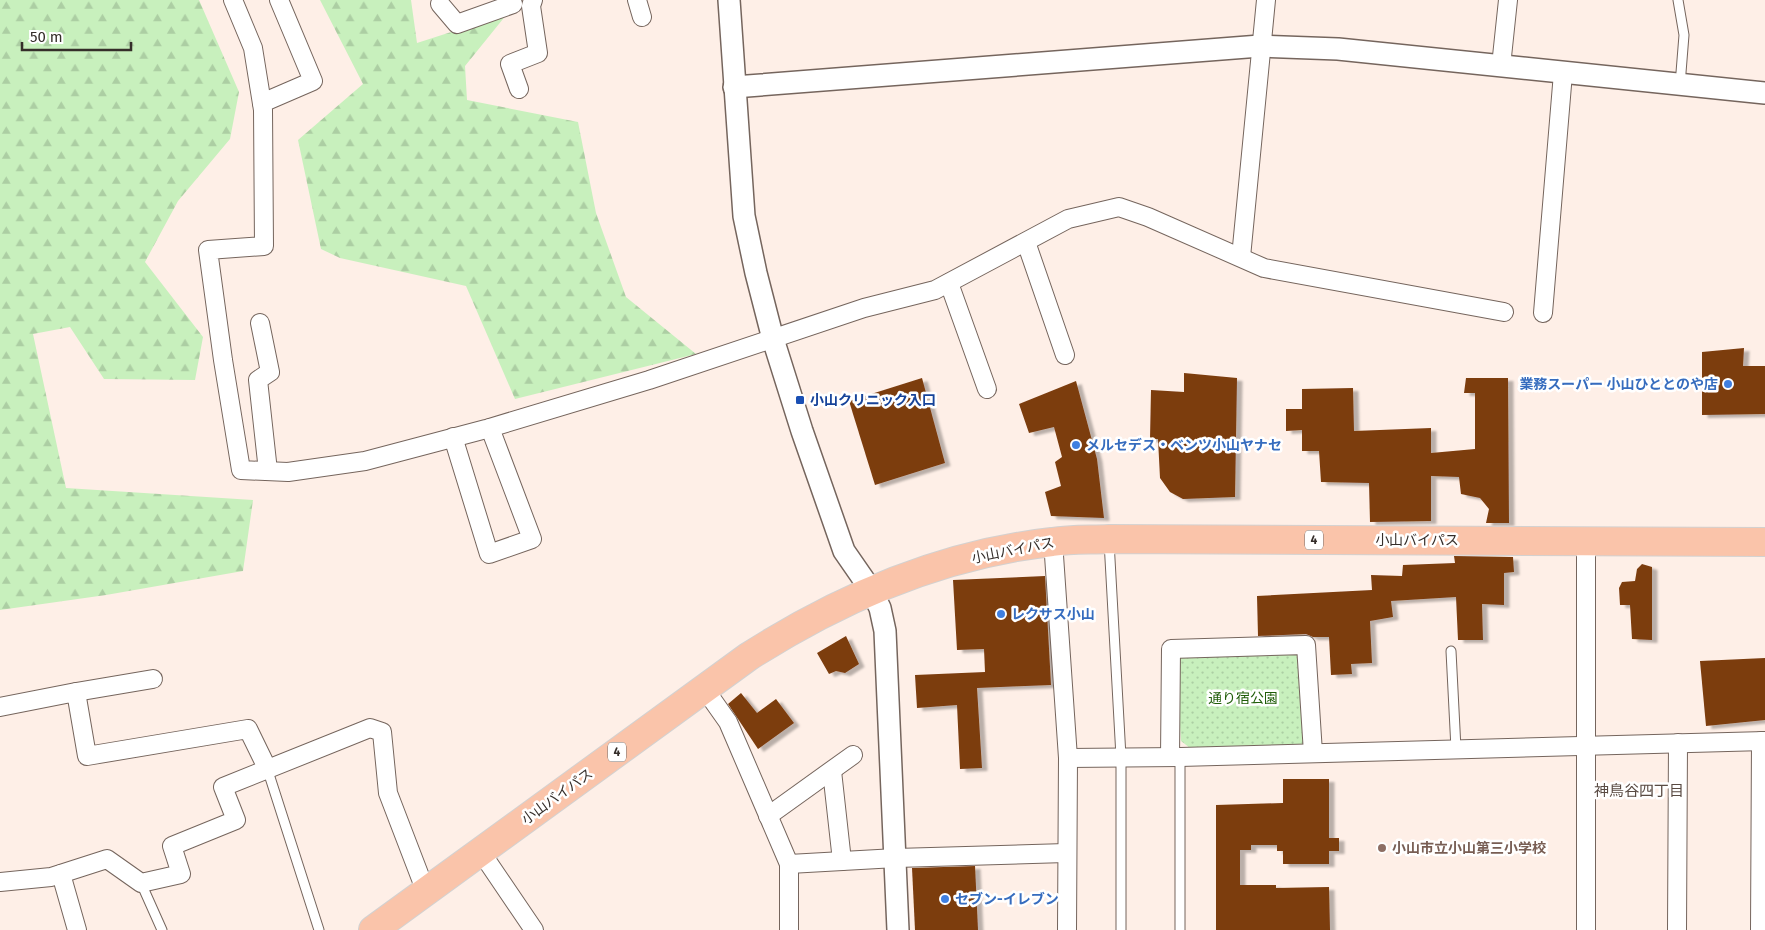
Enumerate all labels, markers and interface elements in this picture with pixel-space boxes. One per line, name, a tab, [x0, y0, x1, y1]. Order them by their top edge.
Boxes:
scale bar	[22, 20, 131, 52]
text: 50 m	[30, 28, 63, 46]
place label: 業務スーパー 小山ひととのや店	[1519, 376, 1718, 393]
marker: 業務スーパー 小山ひととのや店	[1722, 378, 1734, 390]
place label: 小山クリニック入口	[810, 392, 936, 409]
marker: 小山クリニック入口	[794, 394, 806, 406]
place label: メルセデス・ベンツ小山ヤナセ	[1086, 437, 1282, 454]
marker: メルセデス・ベンツ小山ヤナセ	[1070, 439, 1082, 451]
road number: 4	[1305, 530, 1323, 550]
street label: 小山バイパス	[1375, 532, 1459, 549]
street label: 小山バイパス	[970, 534, 1056, 567]
place label: レクサス小山	[1011, 606, 1095, 623]
marker: レクサス小山	[995, 608, 1007, 620]
park label: 通り宿公園	[1208, 690, 1278, 707]
road number: 4	[608, 742, 626, 762]
street label: 小山バイパス	[518, 765, 596, 828]
district label: 神鳥谷四丁目	[1594, 782, 1684, 800]
place label: 小山市立小山第三小学校	[1392, 840, 1546, 857]
marker: 小山市立小山第三小学校	[1376, 842, 1388, 854]
place label: セブン-イレブン	[955, 891, 1059, 908]
marker: セブン-イレブン	[939, 893, 951, 905]

